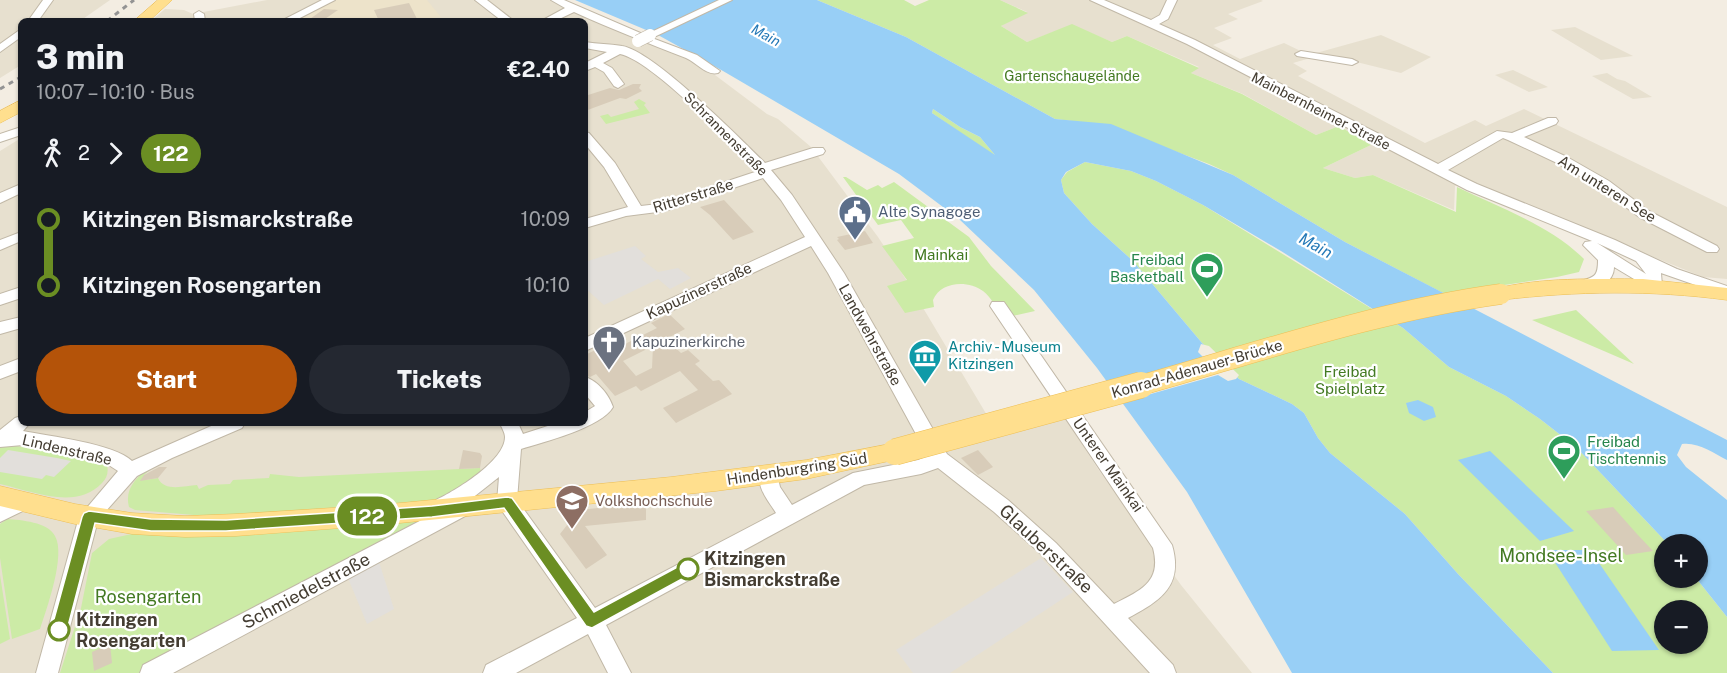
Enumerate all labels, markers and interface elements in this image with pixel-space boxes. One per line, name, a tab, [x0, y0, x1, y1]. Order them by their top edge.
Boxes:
water label: Main	[749, 21, 783, 50]
text: 3 min	[36, 38, 125, 76]
text: €2.40	[507, 56, 570, 82]
park label: Gartenschaugelände	[1004, 68, 1140, 84]
street label: Mainbernheimer Straße	[1249, 69, 1393, 153]
text: 10:07 – 10:10 · Bus	[36, 80, 195, 104]
street label: Schrannenstraße	[681, 89, 771, 179]
icon: walk	[36, 137, 69, 170]
icon: forward	[99, 137, 132, 170]
text: 2	[78, 141, 90, 165]
text: 122	[153, 141, 189, 166]
street label: Am unteren See	[1555, 152, 1659, 225]
street label: Ritterstraße	[651, 175, 735, 216]
public building icon: Alte Synagoge	[837, 194, 873, 241]
place label: Alte Synagoge	[878, 203, 981, 220]
text: Kitzingen Bismarckstraße	[82, 206, 353, 232]
text: 10:09	[521, 207, 570, 231]
water label: Main	[1296, 229, 1336, 262]
park label: Mainkai	[914, 246, 968, 263]
place label: Freibad Basketball	[1110, 251, 1184, 285]
sports icon: Freibad Basketball	[1189, 251, 1225, 298]
street label: Kapuzinerstraße	[643, 259, 754, 322]
text: Kitzingen Rosengarten	[82, 272, 321, 298]
text: 10:10	[525, 273, 570, 297]
street label: Landwehrstraße	[836, 281, 905, 388]
church icon: Kapuzinerkirche	[591, 324, 627, 371]
place label: Kapuzinerkirche	[632, 333, 745, 350]
street label: Konrad-Adenauer-Brücke	[1109, 336, 1284, 401]
museum icon: Archiv - Museum Kitzingen	[907, 338, 943, 385]
place label: Archiv - Museum Kitzingen	[948, 338, 1061, 372]
button: Start	[36, 345, 297, 414]
button: Tickets	[309, 345, 570, 414]
park label: Freibad Spielplatz	[1315, 363, 1385, 397]
street label: Unterer Mainkai	[1070, 414, 1147, 515]
street label: Lindenstraße	[21, 431, 114, 468]
sports icon: Freibad Tischtennis	[1546, 433, 1582, 480]
place label: Freibad Tischtennis	[1587, 433, 1666, 467]
street label: Hindenburgring Süd	[726, 449, 868, 488]
school or university icon: Volkshochschule	[554, 483, 590, 530]
place label: Volkshochschule	[595, 492, 713, 509]
line badge: 122	[332, 496, 401, 536]
street label: Glauberstraße	[995, 500, 1098, 597]
text: 122	[349, 504, 385, 529]
map controls	[1654, 534, 1708, 654]
button: +	[1654, 534, 1708, 588]
park label: Mondsee-Insel	[1499, 545, 1623, 566]
street label: Schmiedelstraße	[238, 548, 373, 633]
place label: Kitzingen Bismarckstraße	[704, 548, 840, 590]
marker: Kitzingen Bismarckstraße	[677, 558, 699, 580]
park label: Rosengarten	[95, 586, 201, 607]
button: −	[1654, 600, 1708, 654]
place label: Kitzingen Rosengarten	[76, 609, 186, 651]
marker: Kitzingen Rosengarten	[48, 619, 70, 641]

